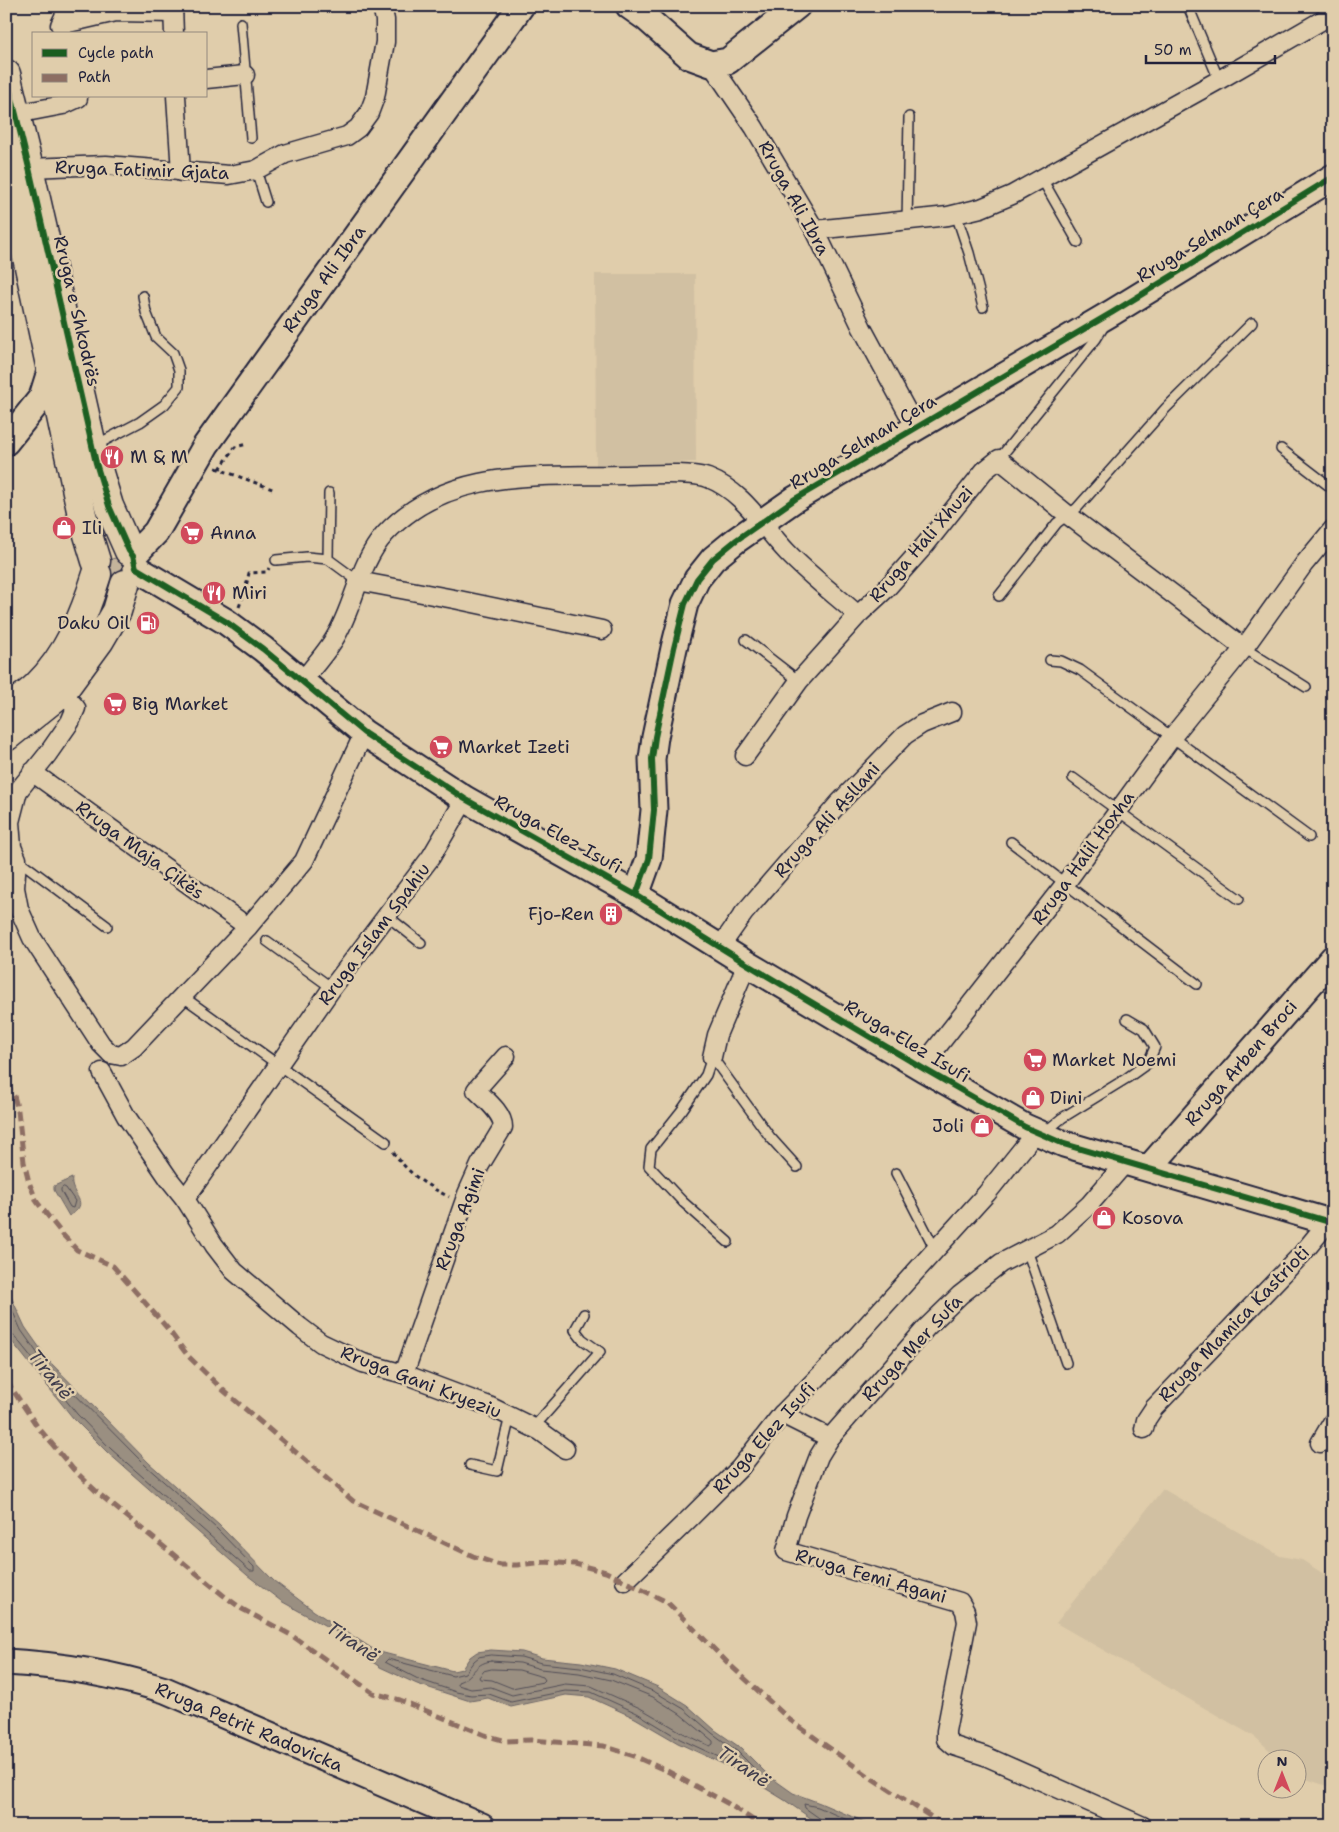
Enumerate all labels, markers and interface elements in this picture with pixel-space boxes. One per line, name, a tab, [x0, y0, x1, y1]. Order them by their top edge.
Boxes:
legend	[32, 32, 208, 98]
scale bar	[1146, 32, 1275, 64]
text: 50 m	[1154, 40, 1192, 60]
text: Cycle path	[78, 43, 154, 63]
text: Path	[78, 67, 111, 87]
street label: Rruga Ali Ibra	[753, 137, 835, 259]
street label: Rruga Fatimir Gjata	[54, 155, 230, 185]
street label: Rruga Selman Çera	[1132, 182, 1288, 288]
street label: Rruga Ali Ibra	[277, 220, 371, 338]
street label: Rruga e Shkodrës	[48, 233, 106, 389]
street label: Rruga Selman Çera	[785, 389, 941, 495]
restaurant icon: M & M	[99, 444, 125, 470]
place label: M & M	[130, 445, 188, 469]
street label: Rruga Hali Xhuzi	[864, 481, 978, 607]
shop icon: Ili	[51, 515, 77, 541]
place label: Ili	[82, 516, 102, 540]
supermarket icon: Anna	[179, 520, 205, 546]
place label: Anna	[210, 521, 256, 545]
restaurant icon: Miri	[201, 580, 227, 606]
place label: Miri	[232, 581, 267, 605]
fuel station icon: Daku Oil	[135, 610, 161, 636]
place label: Daku Oil	[58, 611, 131, 635]
supermarket icon: Big Market	[102, 691, 128, 717]
place label: Big Market	[132, 692, 228, 716]
supermarket icon: Market Izeti	[428, 734, 454, 760]
place label: Market Izeti	[458, 735, 570, 759]
street label: Rruga Ali Asllani	[769, 757, 885, 883]
street label: Rruga Halil Hoxha	[1026, 786, 1140, 930]
street label: Rruga Elez Isufi	[490, 789, 626, 879]
street label: Rruga Maja Çikës	[71, 795, 209, 905]
street label: Rruga Islam Spahiu	[313, 858, 435, 1010]
building icon: Fjo-Ren	[598, 901, 624, 927]
place label: Fjo-Ren	[528, 902, 594, 926]
street label: Rruga Elez Isufi	[840, 994, 974, 1088]
street label: Rruga Arben Broci	[1179, 995, 1303, 1131]
supermarket icon: Market Noemi	[1022, 1047, 1048, 1073]
place label: Market Noemi	[1052, 1048, 1177, 1072]
shop icon: Dini	[1020, 1085, 1046, 1111]
place label: Dini	[1050, 1086, 1083, 1110]
shop icon: Joli	[969, 1113, 995, 1139]
place label: Joli	[932, 1114, 964, 1138]
street label: Rruga Agimi	[429, 1164, 491, 1274]
shop icon: Kosova	[1091, 1205, 1117, 1231]
place label: Kosova	[1122, 1206, 1183, 1230]
street label: Rruga Mamica Kastrioti	[1153, 1241, 1315, 1407]
street label: Rruga Mer Sufa	[856, 1290, 968, 1406]
street label: Rruga Gani Kryeziu	[337, 1340, 505, 1424]
water label: Tiranë	[22, 1344, 79, 1405]
street label: Rruga Elez Isufi	[707, 1377, 821, 1499]
street label: Rruga Femi Agani	[793, 1543, 949, 1609]
water label: Tiranë	[321, 1615, 384, 1668]
street label: Rruga Petrit Radovicka	[151, 1676, 347, 1778]
water label: Tiranë	[712, 1740, 775, 1793]
north arrow	[1256, 1750, 1306, 1800]
text: N	[1276, 1752, 1288, 1770]

